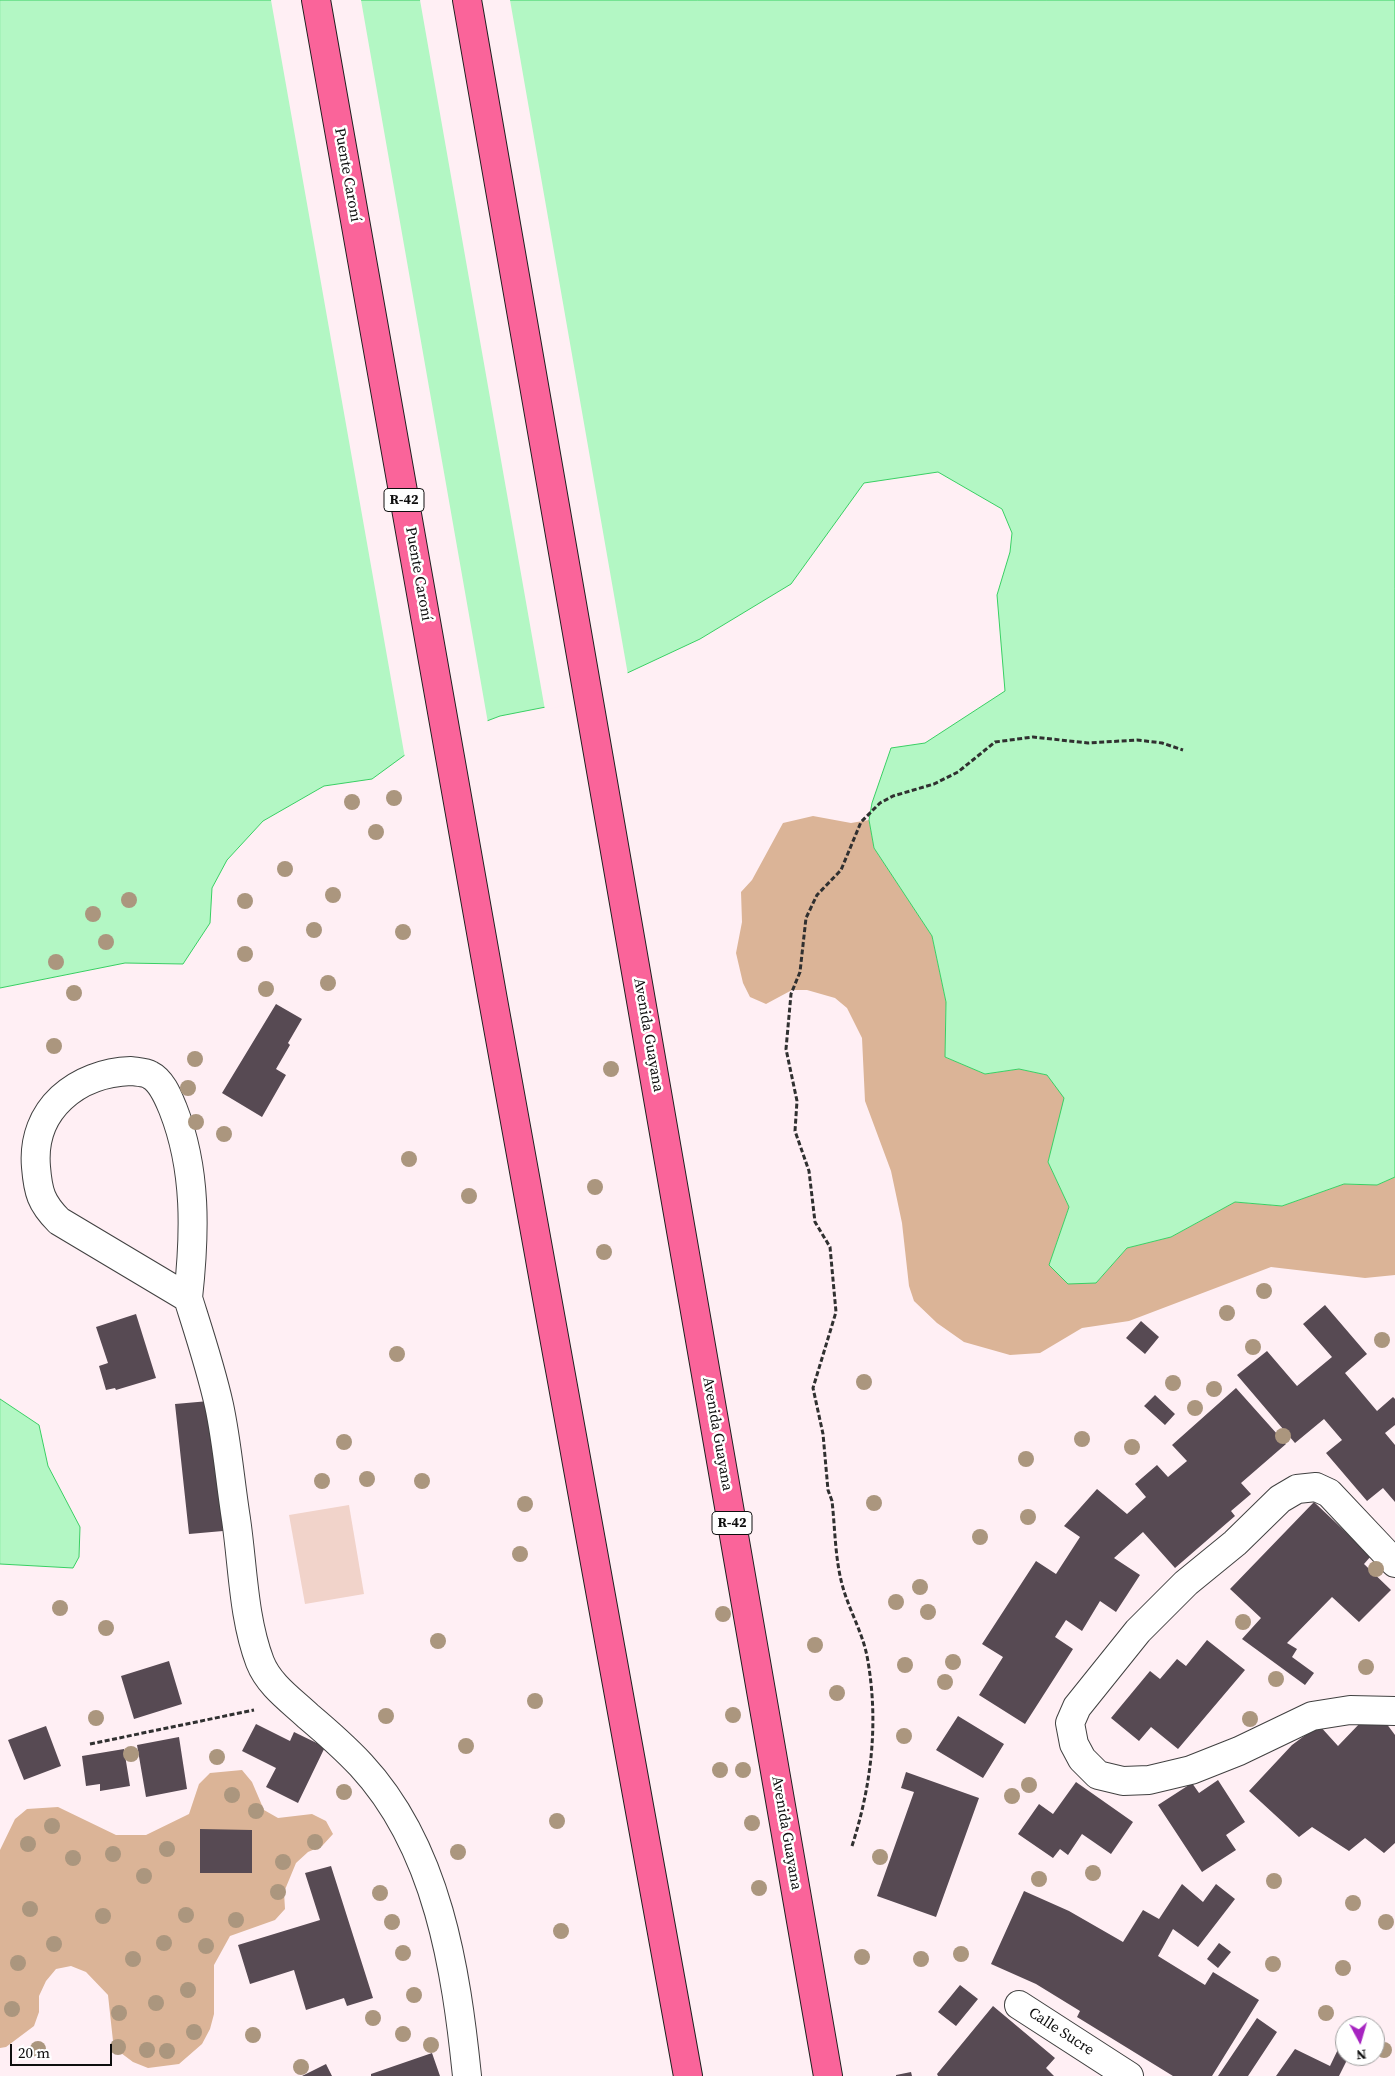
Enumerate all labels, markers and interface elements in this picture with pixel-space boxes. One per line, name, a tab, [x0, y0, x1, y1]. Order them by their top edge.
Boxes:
street label: Puente Caroní	[330, 127, 364, 223]
road number: R-42	[384, 488, 424, 512]
street label: Puente Caroní	[401, 526, 435, 622]
street label: Avenida Guayana	[629, 977, 667, 1093]
street label: Avenida Guayana	[698, 1376, 736, 1492]
road number: R-42	[712, 1512, 752, 1535]
street label: Avenida Guayana	[767, 1775, 805, 1891]
street label: Calle Sucre	[1025, 2004, 1097, 2060]
north arrow	[1335, 2016, 1385, 2066]
scale bar	[12, 2034, 115, 2066]
text: 20 m	[18, 2042, 50, 2063]
text: N	[1355, 2044, 1368, 2065]

